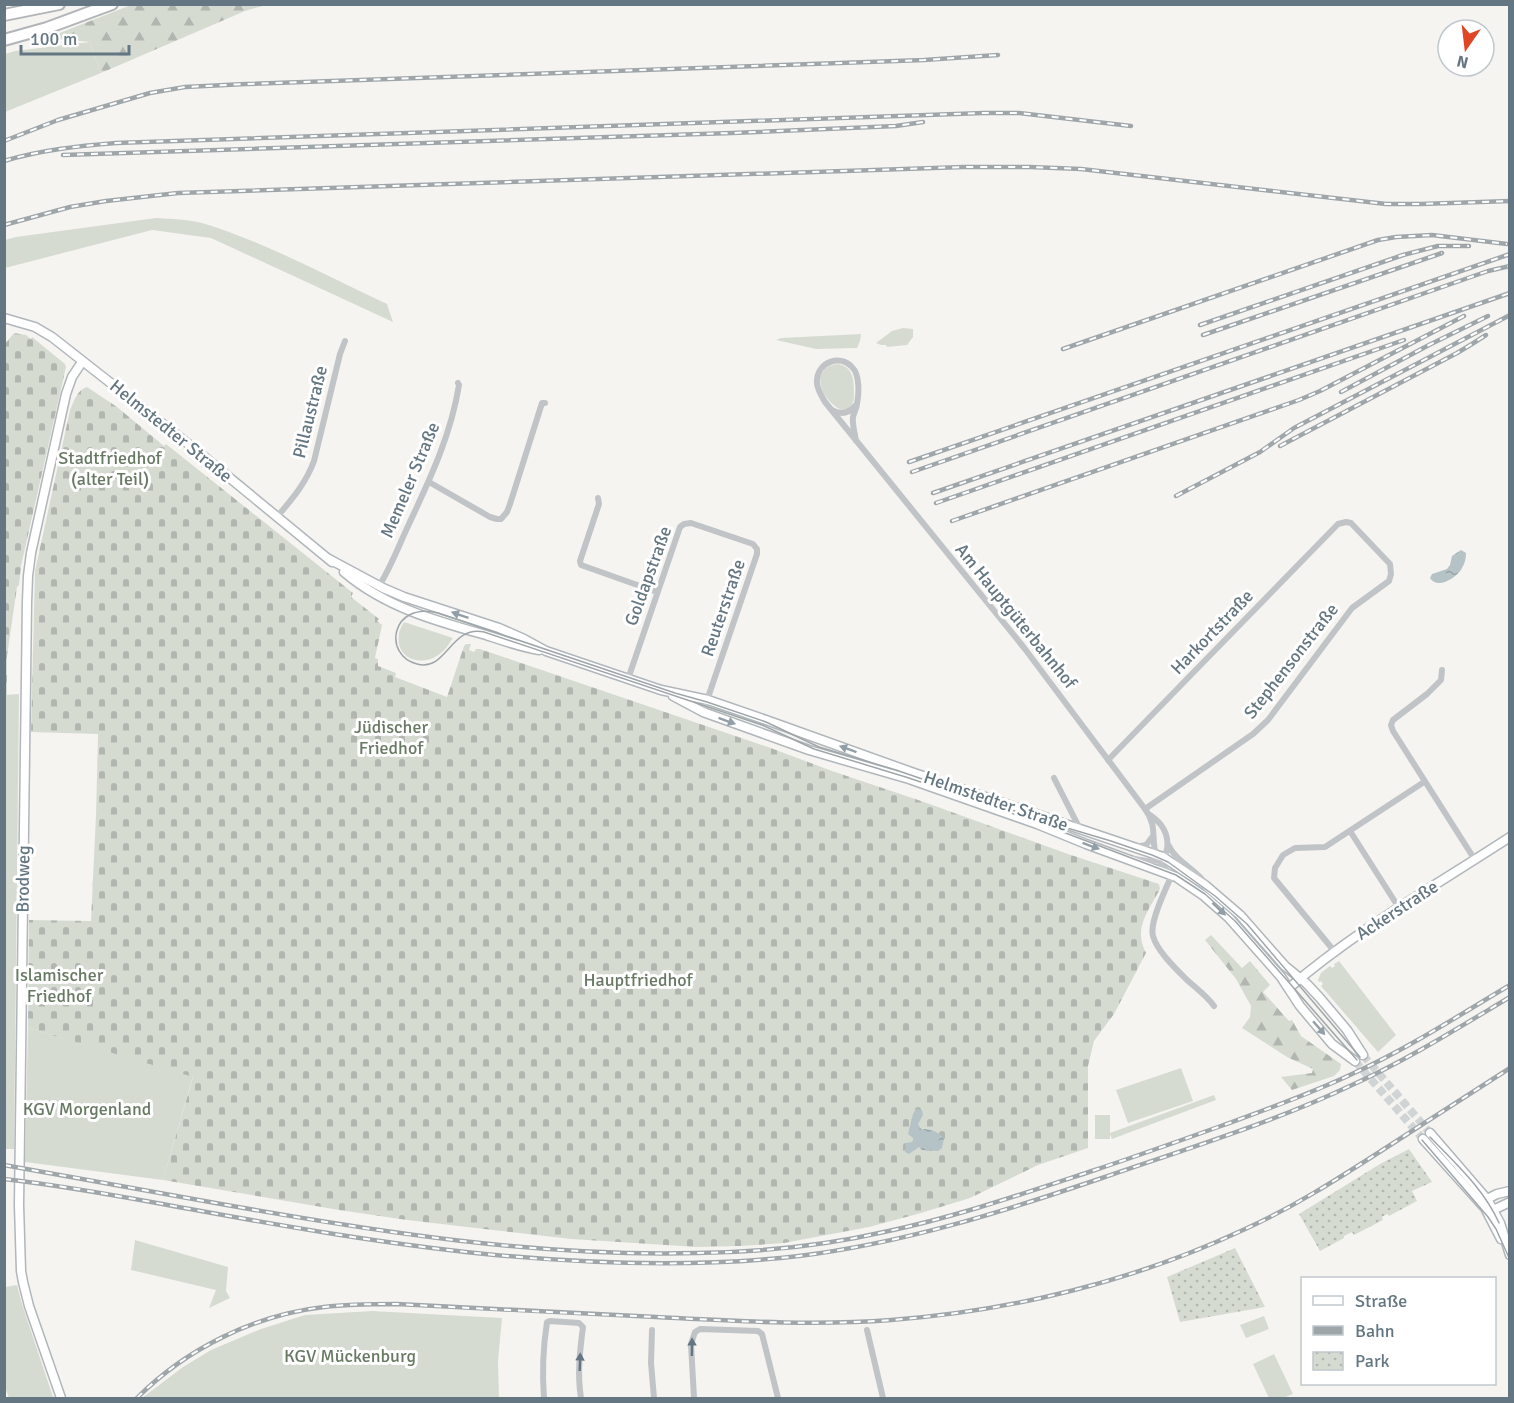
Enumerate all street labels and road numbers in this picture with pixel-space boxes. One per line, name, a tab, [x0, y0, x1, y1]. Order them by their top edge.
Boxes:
street label: Pillaustraße	[288, 363, 332, 461]
street label: Helmstedter Straße	[105, 375, 237, 487]
street label: Memeler Straße	[376, 419, 444, 541]
street label: Goldapstraße	[620, 523, 676, 629]
street label: Am Hauptgüterbahnhof	[951, 539, 1082, 694]
street label: Reuterstraße	[696, 557, 750, 659]
street label: Harkortstraße	[1166, 585, 1258, 679]
street label: Stephensonstraße	[1239, 599, 1343, 723]
street label: Helmstedter Straße	[921, 766, 1071, 836]
street label: Brodweg	[11, 845, 35, 913]
street label: Ackerstraße	[1352, 875, 1442, 945]

